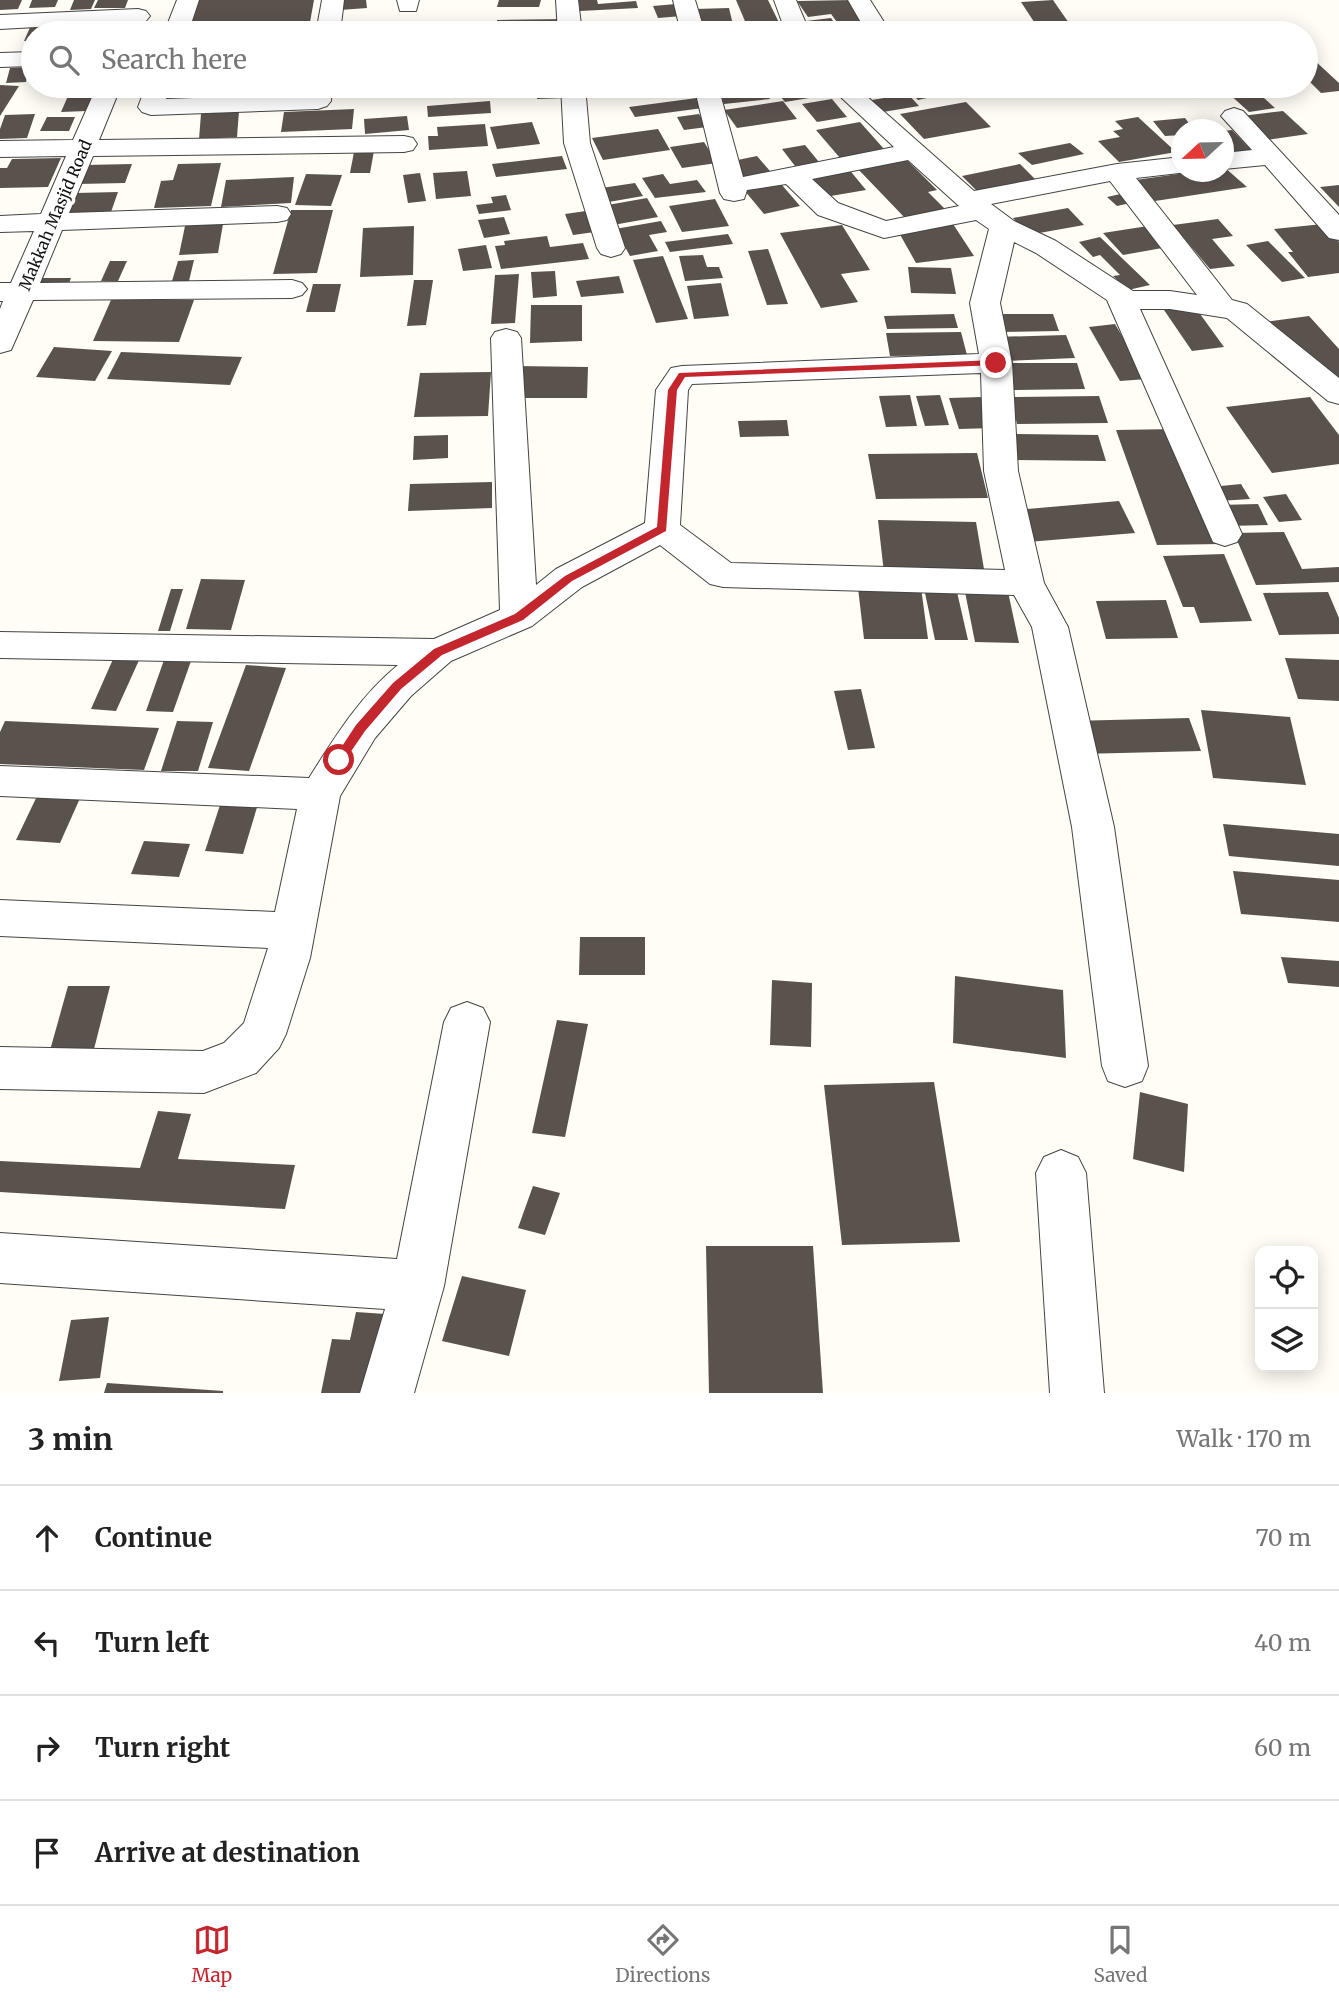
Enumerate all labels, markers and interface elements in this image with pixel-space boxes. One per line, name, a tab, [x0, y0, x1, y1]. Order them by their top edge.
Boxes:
search box	[21, 21, 1318, 98]
icon: search	[45, 41, 83, 79]
text: Search here	[101, 43, 247, 76]
north arrow	[1171, 119, 1234, 182]
street label: Makkah Masjid Road	[14, 136, 96, 293]
route end	[980, 347, 1011, 378]
route start	[323, 744, 354, 775]
map controls	[1255, 1246, 1318, 1372]
button: locate	[1255, 1246, 1318, 1309]
button: layers	[1255, 1309, 1318, 1372]
text: 3 min	[28, 1420, 113, 1458]
text: Walk · 170 m	[1177, 1424, 1311, 1453]
icon: ahead	[28, 1519, 66, 1557]
text: Continue	[95, 1521, 212, 1554]
text: 70 m	[1255, 1523, 1311, 1552]
icon: left	[28, 1624, 66, 1662]
text: Turn left	[95, 1626, 209, 1659]
text: 40 m	[1254, 1628, 1311, 1657]
icon: right	[28, 1729, 66, 1767]
text: Turn right	[95, 1731, 230, 1764]
text: 60 m	[1254, 1733, 1311, 1762]
icon: arrive	[28, 1834, 66, 1872]
text: Arrive at destination	[95, 1836, 360, 1869]
tab: Map	[192, 1921, 232, 1987]
tab: Directions	[615, 1921, 710, 1987]
tab: Saved	[1094, 1921, 1147, 1987]

